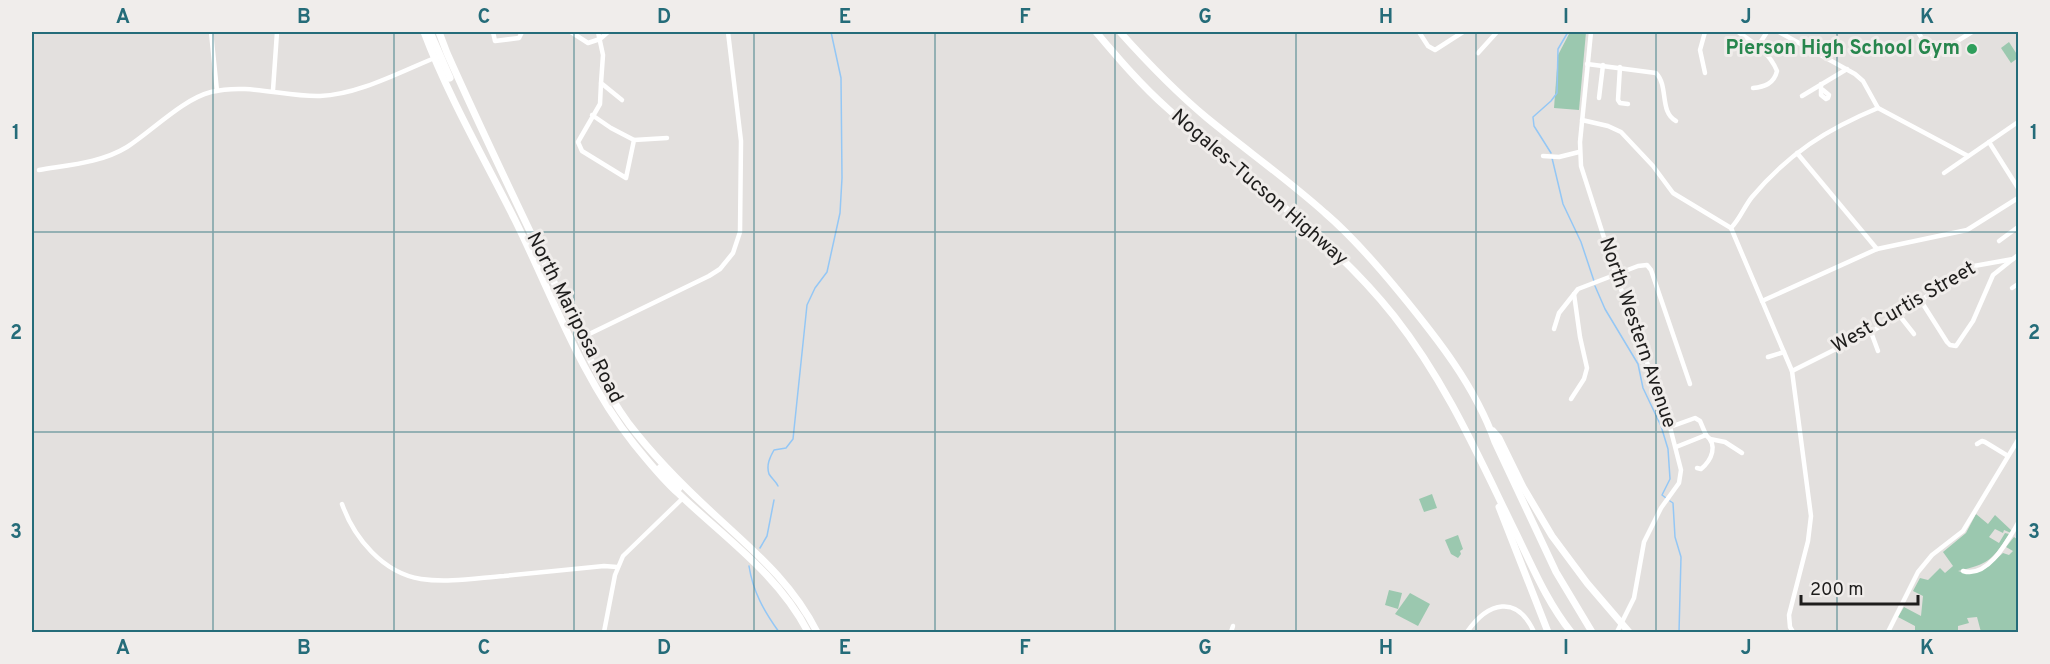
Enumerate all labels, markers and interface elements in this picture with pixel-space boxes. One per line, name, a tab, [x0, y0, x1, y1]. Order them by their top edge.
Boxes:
text: A	[116, 5, 130, 31]
text: B	[297, 5, 311, 31]
text: C	[478, 5, 490, 31]
text: D	[657, 5, 671, 31]
text: E	[839, 5, 851, 31]
text: F	[1019, 5, 1031, 31]
text: G	[1198, 5, 1212, 31]
text: H	[1379, 5, 1393, 31]
text: I	[1563, 5, 1569, 31]
text: J	[1740, 5, 1752, 31]
text: K	[1920, 5, 1934, 31]
place label: Pierson High School Gym	[1726, 36, 1960, 62]
marker: Pierson High School Gym	[1965, 42, 1979, 56]
street label: Nogales–Tucson Highway	[1165, 104, 1353, 272]
text: 1	[12, 121, 20, 147]
text: 1	[2030, 121, 2038, 147]
street label: North Mariposa Road	[520, 228, 628, 408]
street label: North Western Avenue	[1592, 234, 1682, 432]
street label: West Curtis Street	[1827, 256, 1981, 360]
text: 2	[10, 321, 22, 347]
text: 2	[2028, 321, 2040, 347]
text: 3	[10, 520, 22, 546]
text: 3	[2028, 520, 2040, 546]
scale bar	[1801, 568, 1918, 606]
text: 200 m	[1810, 579, 1863, 602]
text: A	[116, 636, 130, 662]
text: B	[297, 636, 311, 662]
text: C	[478, 636, 490, 662]
text: D	[657, 636, 671, 662]
text: E	[839, 636, 851, 662]
text: F	[1019, 636, 1031, 662]
text: G	[1198, 636, 1212, 662]
text: H	[1379, 636, 1393, 662]
text: I	[1563, 636, 1569, 662]
text: J	[1740, 636, 1752, 662]
text: K	[1920, 636, 1934, 662]

